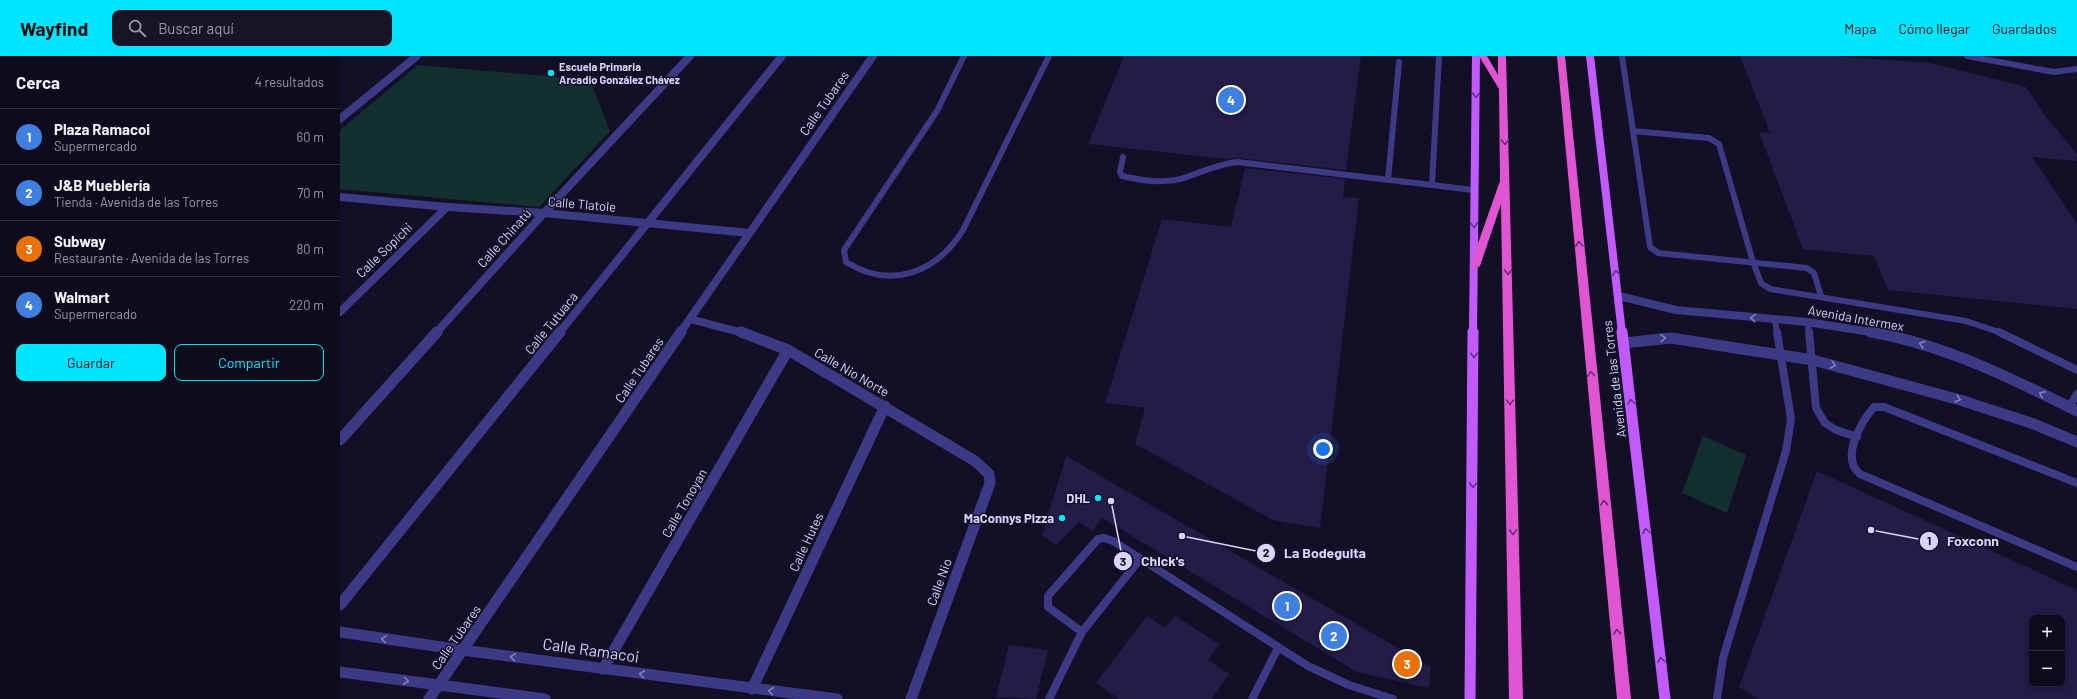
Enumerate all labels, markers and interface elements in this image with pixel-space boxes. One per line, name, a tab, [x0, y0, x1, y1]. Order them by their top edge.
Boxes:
search box	[112, 10, 392, 46]
text: Wayfind	[20, 17, 88, 40]
icon: search	[126, 17, 148, 39]
text: Buscar aquí	[158, 19, 234, 37]
text: Mapa	[1844, 20, 1876, 37]
text: Cómo llegar	[1898, 20, 1970, 37]
text: Guardados	[1992, 20, 2057, 37]
place label: Escuela Primaria Arcadio González Chávez	[559, 60, 680, 86]
marker: Escuela Primaria Arcadio González Chávez	[546, 68, 556, 78]
street label: Calle Tubares	[796, 68, 852, 138]
text: Cerca	[16, 72, 60, 92]
text: 4 resultados	[255, 74, 324, 90]
pin: 4	[1218, 85, 1244, 115]
one-way arrow	[1472, 92, 1480, 98]
text: Plaza Ramacoi	[54, 120, 150, 138]
text: 1	[27, 129, 31, 145]
text: 60 m	[297, 129, 324, 145]
text: Supermercado	[54, 138, 137, 154]
one-way arrow	[1501, 139, 1509, 145]
text: J&B Mueblería	[54, 176, 150, 194]
text: 2	[25, 185, 33, 201]
text: 70 m	[297, 185, 324, 201]
street label: Calle Tlatole	[547, 193, 617, 215]
text: Tienda · Avenida de las Torres	[54, 194, 218, 210]
street label: Calle Chinatú	[473, 205, 535, 271]
street label: Calle Sopichi	[352, 219, 416, 281]
one-way arrow	[1470, 222, 1478, 228]
text: Subway	[54, 232, 106, 250]
text: 3	[25, 241, 33, 257]
text: 80 m	[297, 241, 324, 257]
one-way arrow	[1574, 241, 1583, 247]
text: Restaurante · Avenida de las Torres	[54, 250, 249, 266]
one-way arrow	[1504, 269, 1512, 275]
one-way arrow	[1612, 270, 1621, 276]
text: Walmart	[54, 288, 110, 306]
street label: Calle Tutuaca	[521, 289, 581, 357]
text: 4	[25, 297, 33, 313]
text: 220 m	[289, 297, 324, 313]
street label: Avenida Intermex	[1807, 302, 1905, 334]
text: Supermercado	[54, 306, 137, 322]
one-way arrow	[1750, 314, 1756, 323]
street label: Avenida de las Torres	[1599, 319, 1629, 439]
street label: Calle Tubares	[611, 334, 667, 406]
one-way arrow	[1660, 334, 1666, 342]
one-way arrow	[1919, 340, 1926, 349]
button: Guardar	[16, 344, 166, 381]
button: Compartir	[174, 344, 324, 381]
street label: Calle Nio Norte	[812, 344, 892, 400]
one-way arrow	[1470, 352, 1478, 358]
one-way arrow	[1829, 360, 1836, 368]
one-way arrow	[1587, 371, 1596, 377]
one-way arrow	[2039, 391, 2047, 398]
one-way arrow	[1954, 394, 1961, 403]
one-way arrow	[1506, 399, 1515, 405]
one-way arrow	[1627, 399, 1636, 405]
your location	[1313, 439, 1333, 459]
street label: Calle Tonoyan	[658, 466, 710, 540]
one-way arrow	[1469, 482, 1477, 488]
place label: DHL	[1066, 490, 1091, 506]
marker: DHL	[1093, 493, 1103, 503]
one-way arrow	[1600, 500, 1609, 506]
street label: Calle Hutes	[785, 510, 827, 574]
place label: MaConnys Pizza	[964, 510, 1054, 526]
marker: MaConnys Pizza	[1057, 513, 1067, 523]
one-way arrow	[1642, 528, 1651, 534]
callout: Foxconn	[1919, 528, 2007, 554]
one-way arrow	[1509, 529, 1517, 535]
text: Foxconn	[1947, 532, 1999, 549]
text: 1	[1927, 533, 1931, 547]
callout: La Bodeguita	[1256, 540, 1374, 566]
text: La Bodeguita	[1284, 544, 1366, 561]
text: 2	[1263, 545, 1270, 559]
callout: Chick's	[1113, 548, 1193, 574]
text: Chick's	[1141, 552, 1185, 569]
text: 3	[1120, 554, 1126, 568]
street label: Calle Nio	[923, 556, 955, 608]
pin: 1	[1274, 591, 1300, 621]
street label: Calle Tubares	[428, 602, 484, 672]
map controls	[2029, 615, 2065, 687]
button: +	[2029, 615, 2065, 651]
pin: 2	[1321, 621, 1347, 651]
one-way arrow	[1613, 629, 1622, 635]
street label: Calle Ramacoi	[542, 633, 641, 666]
one-way arrow	[381, 635, 387, 643]
pin: 3	[1394, 649, 1420, 679]
button: −	[2029, 651, 2065, 687]
one-way arrow	[510, 653, 516, 662]
one-way arrow	[1657, 657, 1666, 663]
one-way arrow	[639, 670, 645, 679]
one-way arrow	[403, 676, 409, 685]
one-way arrow	[768, 687, 774, 696]

